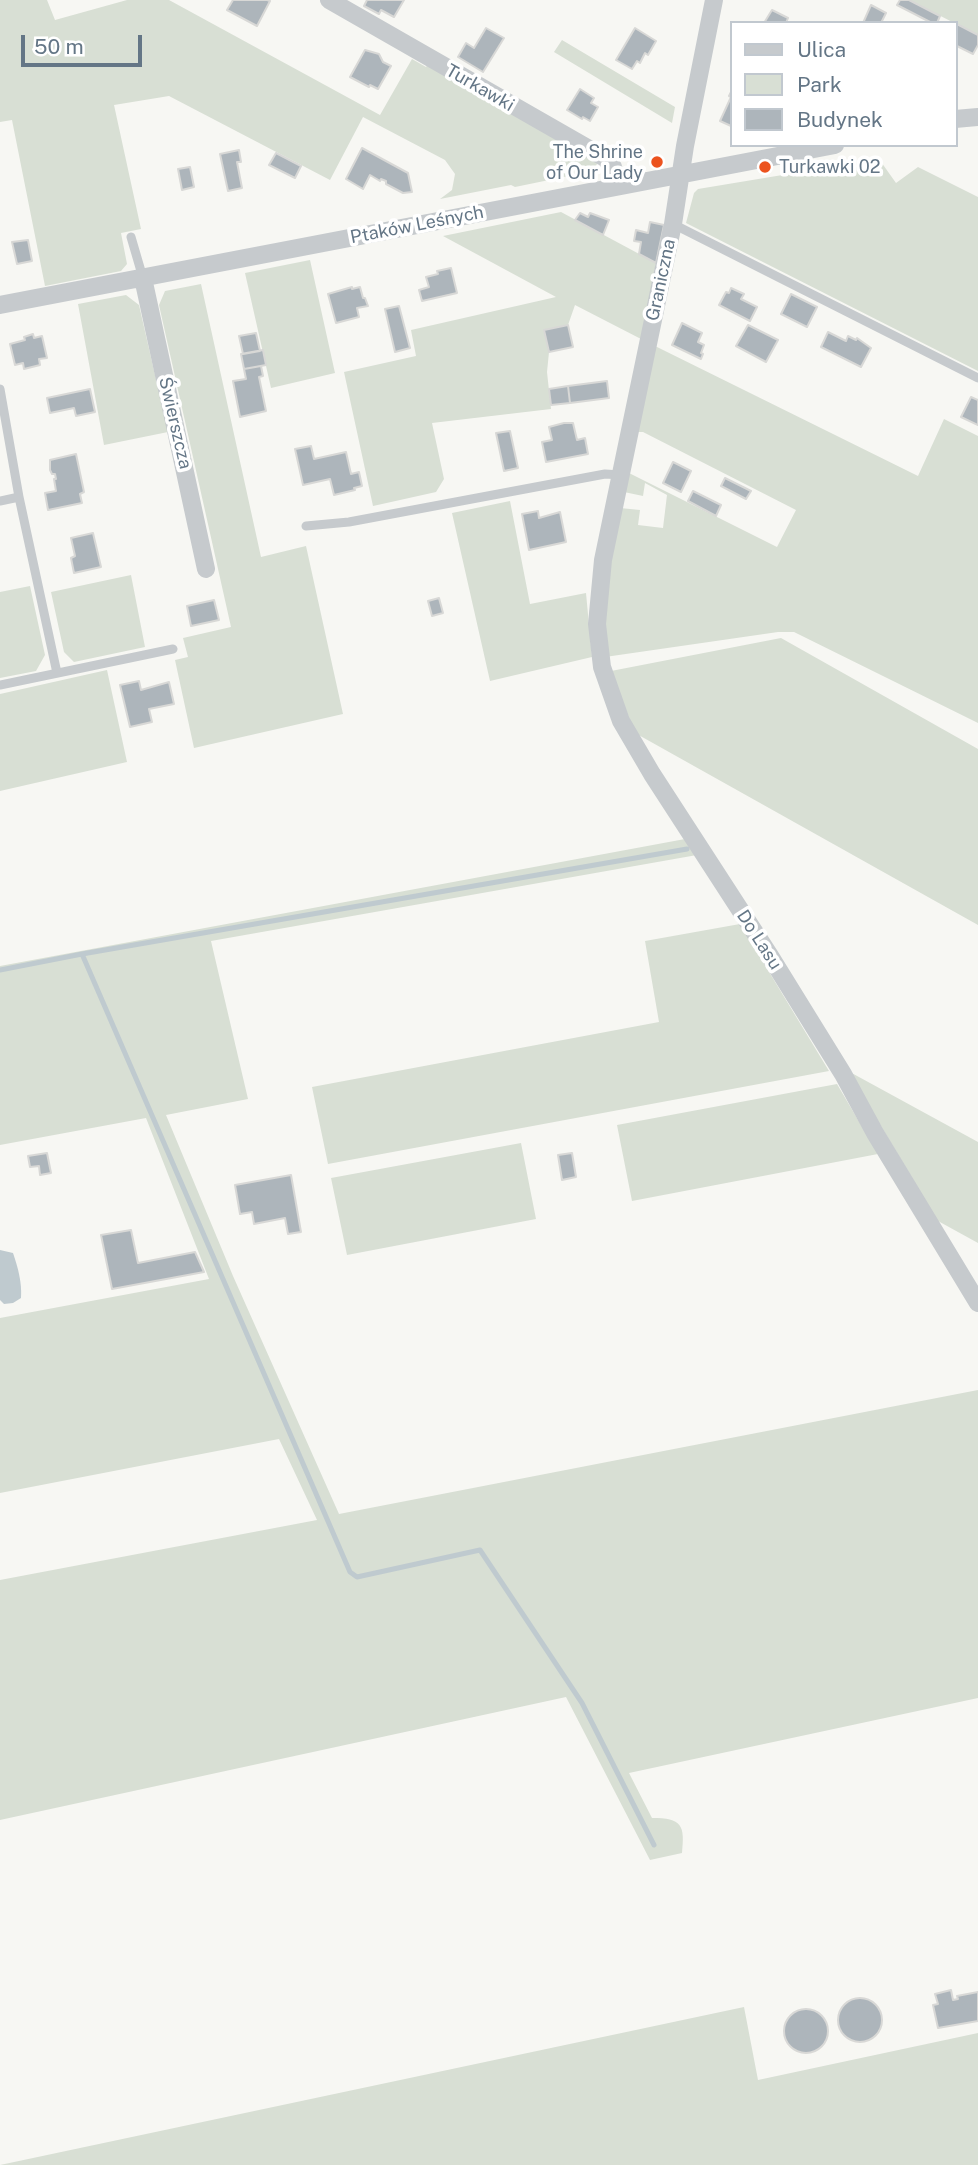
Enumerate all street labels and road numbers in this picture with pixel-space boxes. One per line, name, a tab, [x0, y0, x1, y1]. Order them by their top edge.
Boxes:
street label: Turkawki	[442, 60, 518, 116]
street label: Ptaków Leśnych	[348, 201, 486, 249]
street label: Graniczna	[642, 237, 680, 323]
street label: Świerszcza	[154, 375, 196, 471]
street label: Do Lasu	[732, 906, 786, 974]

